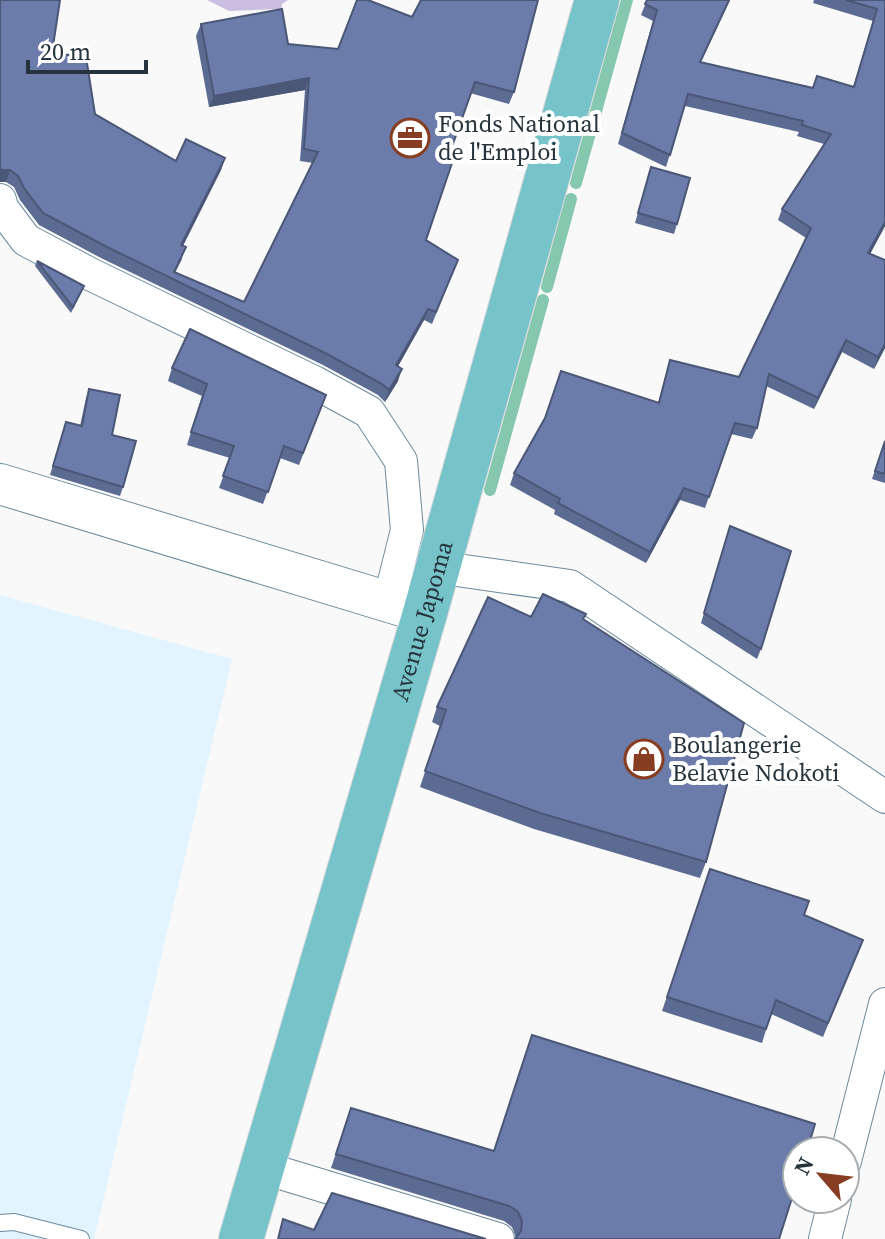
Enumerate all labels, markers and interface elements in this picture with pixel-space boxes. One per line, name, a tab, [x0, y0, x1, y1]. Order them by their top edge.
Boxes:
scale bar	[28, 24, 146, 74]
text: 20 m	[40, 35, 91, 68]
place label: Fonds National de l'Emploi	[438, 107, 600, 168]
office icon: Fonds National de l'Emploi	[389, 117, 431, 159]
street label: Avenue Japoma	[383, 536, 461, 705]
place label: Boulangerie Belavie Ndokoti	[672, 728, 839, 789]
shop icon: Boulangerie Belavie Ndokoti	[623, 738, 665, 780]
north arrow	[781, 1135, 861, 1215]
text: N	[786, 1151, 820, 1180]

